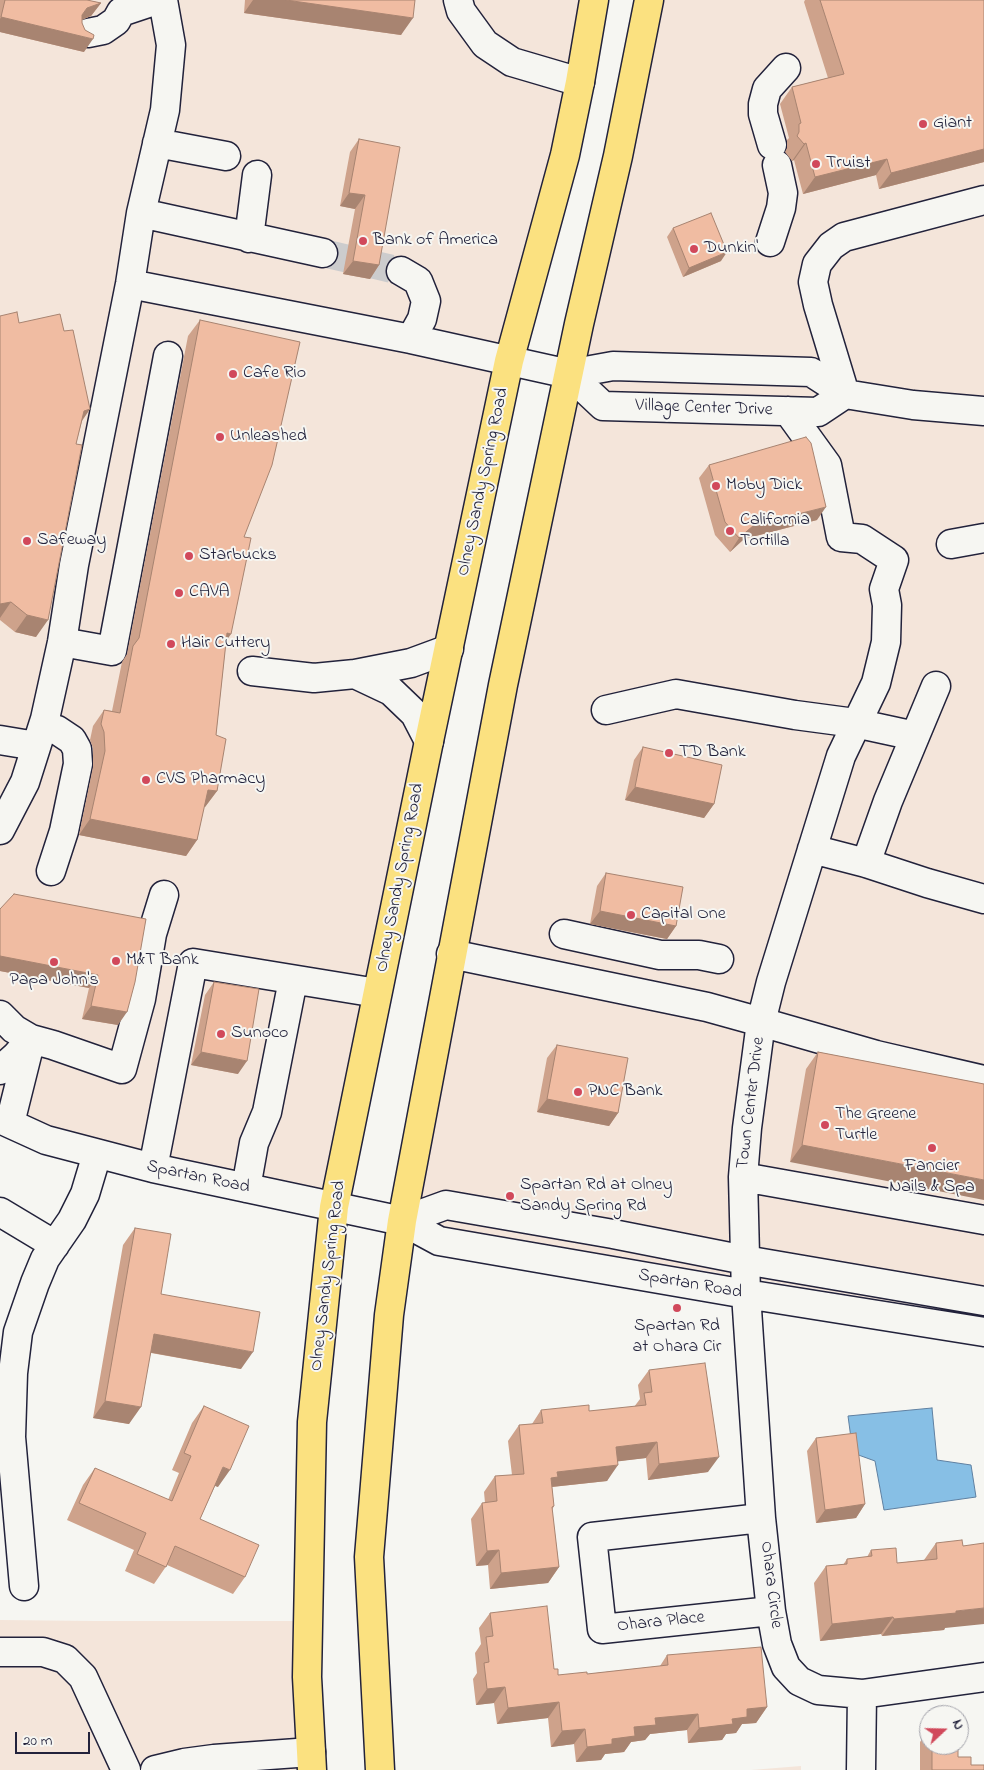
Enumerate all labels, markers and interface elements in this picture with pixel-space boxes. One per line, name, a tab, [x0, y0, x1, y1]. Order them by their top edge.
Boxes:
place label: Giant	[933, 113, 972, 135]
marker: Giant	[917, 118, 929, 130]
place label: Truist	[826, 153, 871, 175]
marker: Truist	[810, 158, 822, 170]
place label: Bank of America	[373, 230, 498, 252]
marker: Bank of America	[357, 235, 369, 247]
place label: Dunkin'	[704, 238, 758, 260]
marker: Dunkin'	[688, 243, 700, 255]
place label: Cafe Rio	[243, 363, 306, 385]
marker: Cafe Rio	[227, 368, 239, 380]
street label: Olney Sandy Spring Road	[453, 386, 515, 578]
street label: Village Center Drive	[635, 396, 773, 422]
place label: Unleashed	[230, 426, 307, 448]
marker: Unleashed	[214, 431, 226, 443]
place label: Moby Dick	[726, 475, 802, 497]
marker: Moby Dick	[710, 480, 722, 492]
place label: California Tortilla	[740, 510, 810, 552]
marker: California Tortilla	[724, 525, 736, 537]
place label: Safeway	[37, 530, 106, 552]
marker: Safeway	[21, 535, 33, 547]
place label: Starbucks	[199, 545, 277, 567]
marker: Starbucks	[183, 550, 195, 562]
place label: CAVA	[189, 582, 230, 604]
marker: CAVA	[173, 587, 185, 599]
place label: Hair Cuttery	[181, 633, 270, 655]
marker: Hair Cuttery	[165, 638, 177, 650]
place label: TD Bank	[679, 742, 746, 764]
marker: TD Bank	[663, 747, 675, 759]
place label: CVS Pharmacy	[156, 769, 265, 791]
marker: CVS Pharmacy	[140, 774, 152, 786]
street label: Olney Sandy Spring Road	[372, 782, 430, 974]
place label: Capital One	[641, 904, 726, 926]
marker: Capital One	[625, 909, 637, 921]
place label: M&T Bank	[126, 950, 199, 972]
marker: M&T Bank	[110, 955, 122, 967]
marker: Papa John's	[48, 956, 60, 968]
place label: Papa John's	[9, 970, 99, 992]
place label: Sunoco	[231, 1023, 288, 1045]
marker: Sunoco	[215, 1028, 227, 1040]
street label: Town Center Drive	[733, 1036, 771, 1170]
place label: PNC Bank	[588, 1081, 662, 1103]
marker: PNC Bank	[572, 1086, 584, 1098]
place label: The Greene Turtle	[835, 1104, 916, 1146]
marker: The Greene Turtle	[819, 1119, 831, 1131]
marker: Fancier Nails & Spa	[926, 1142, 938, 1154]
place label: Fancier Nails & Spa	[889, 1156, 975, 1198]
street label: Spartan Road	[144, 1157, 252, 1199]
place label: Spartan Rd at Olney Sandy Spring Rd	[520, 1175, 672, 1218]
street label: Olney Sandy Spring Road	[307, 1179, 351, 1373]
marker: Spartan Rd at Olney Sandy Spring Rd	[504, 1190, 516, 1202]
street label: Spartan Road	[636, 1265, 744, 1305]
marker: Spartan Rd at Ohara Cir	[671, 1302, 683, 1314]
place label: Spartan Rd at Ohara Cir	[633, 1316, 721, 1358]
street label: Ohara Circle	[754, 1540, 786, 1630]
street label: Ohara Place	[616, 1608, 706, 1638]
north arrow	[919, 1705, 969, 1755]
text: N	[946, 1717, 969, 1733]
scale bar	[18, 1722, 92, 1754]
text: 20 m	[23, 1730, 52, 1752]

